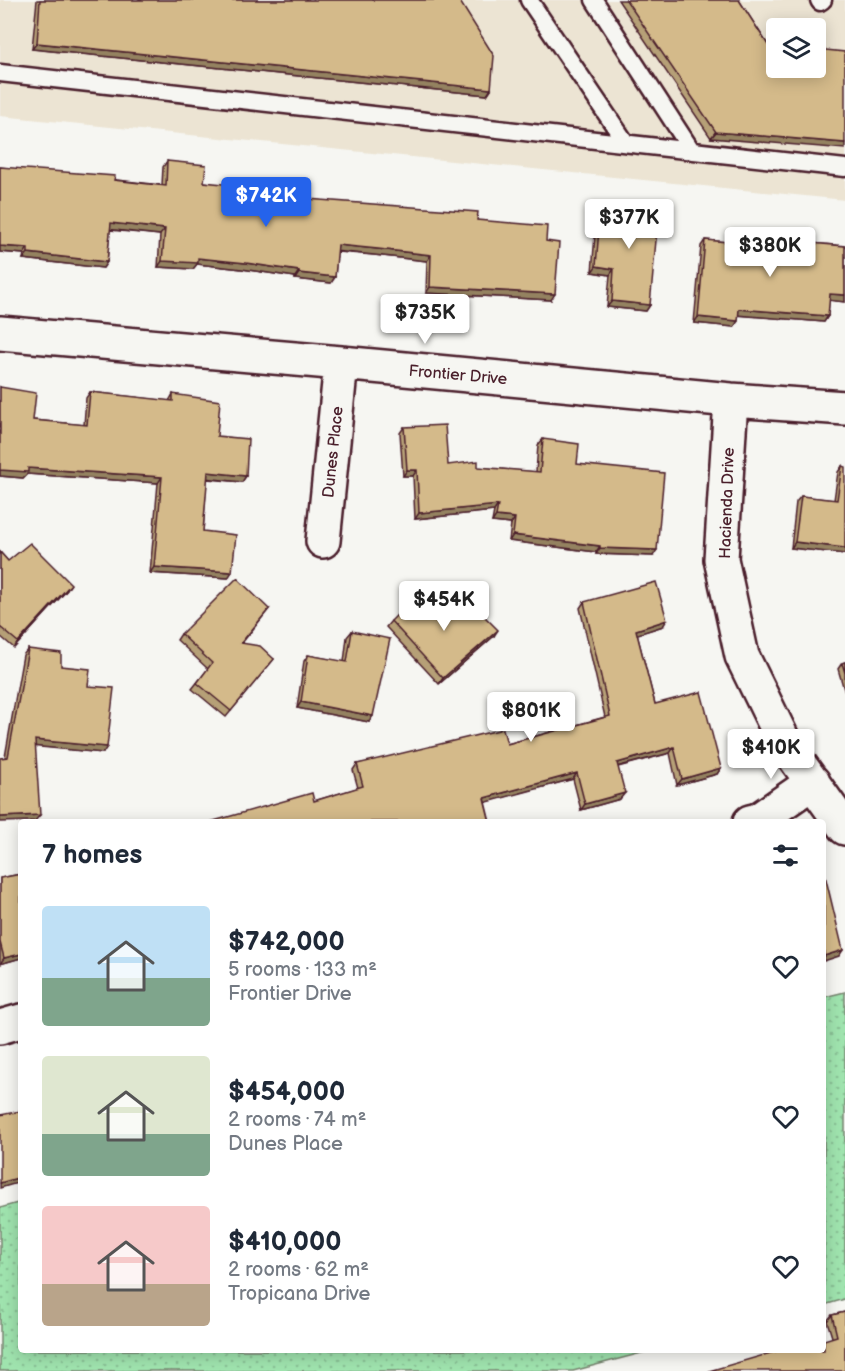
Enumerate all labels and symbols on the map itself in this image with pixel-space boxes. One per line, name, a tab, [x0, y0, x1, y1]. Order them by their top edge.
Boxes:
pin: $742K	[224, 177, 308, 228]
pin: $377K	[587, 199, 671, 250]
pin: $380K	[728, 227, 812, 278]
pin: $735K	[383, 294, 467, 345]
street label: Frontier Drive	[408, 362, 508, 389]
street label: Dunes Place	[319, 405, 348, 499]
street label: Hacienda Drive	[716, 446, 739, 559]
pin: $454K	[402, 581, 486, 632]
pin: $801K	[489, 692, 573, 743]
pin: $410K	[729, 729, 813, 780]

